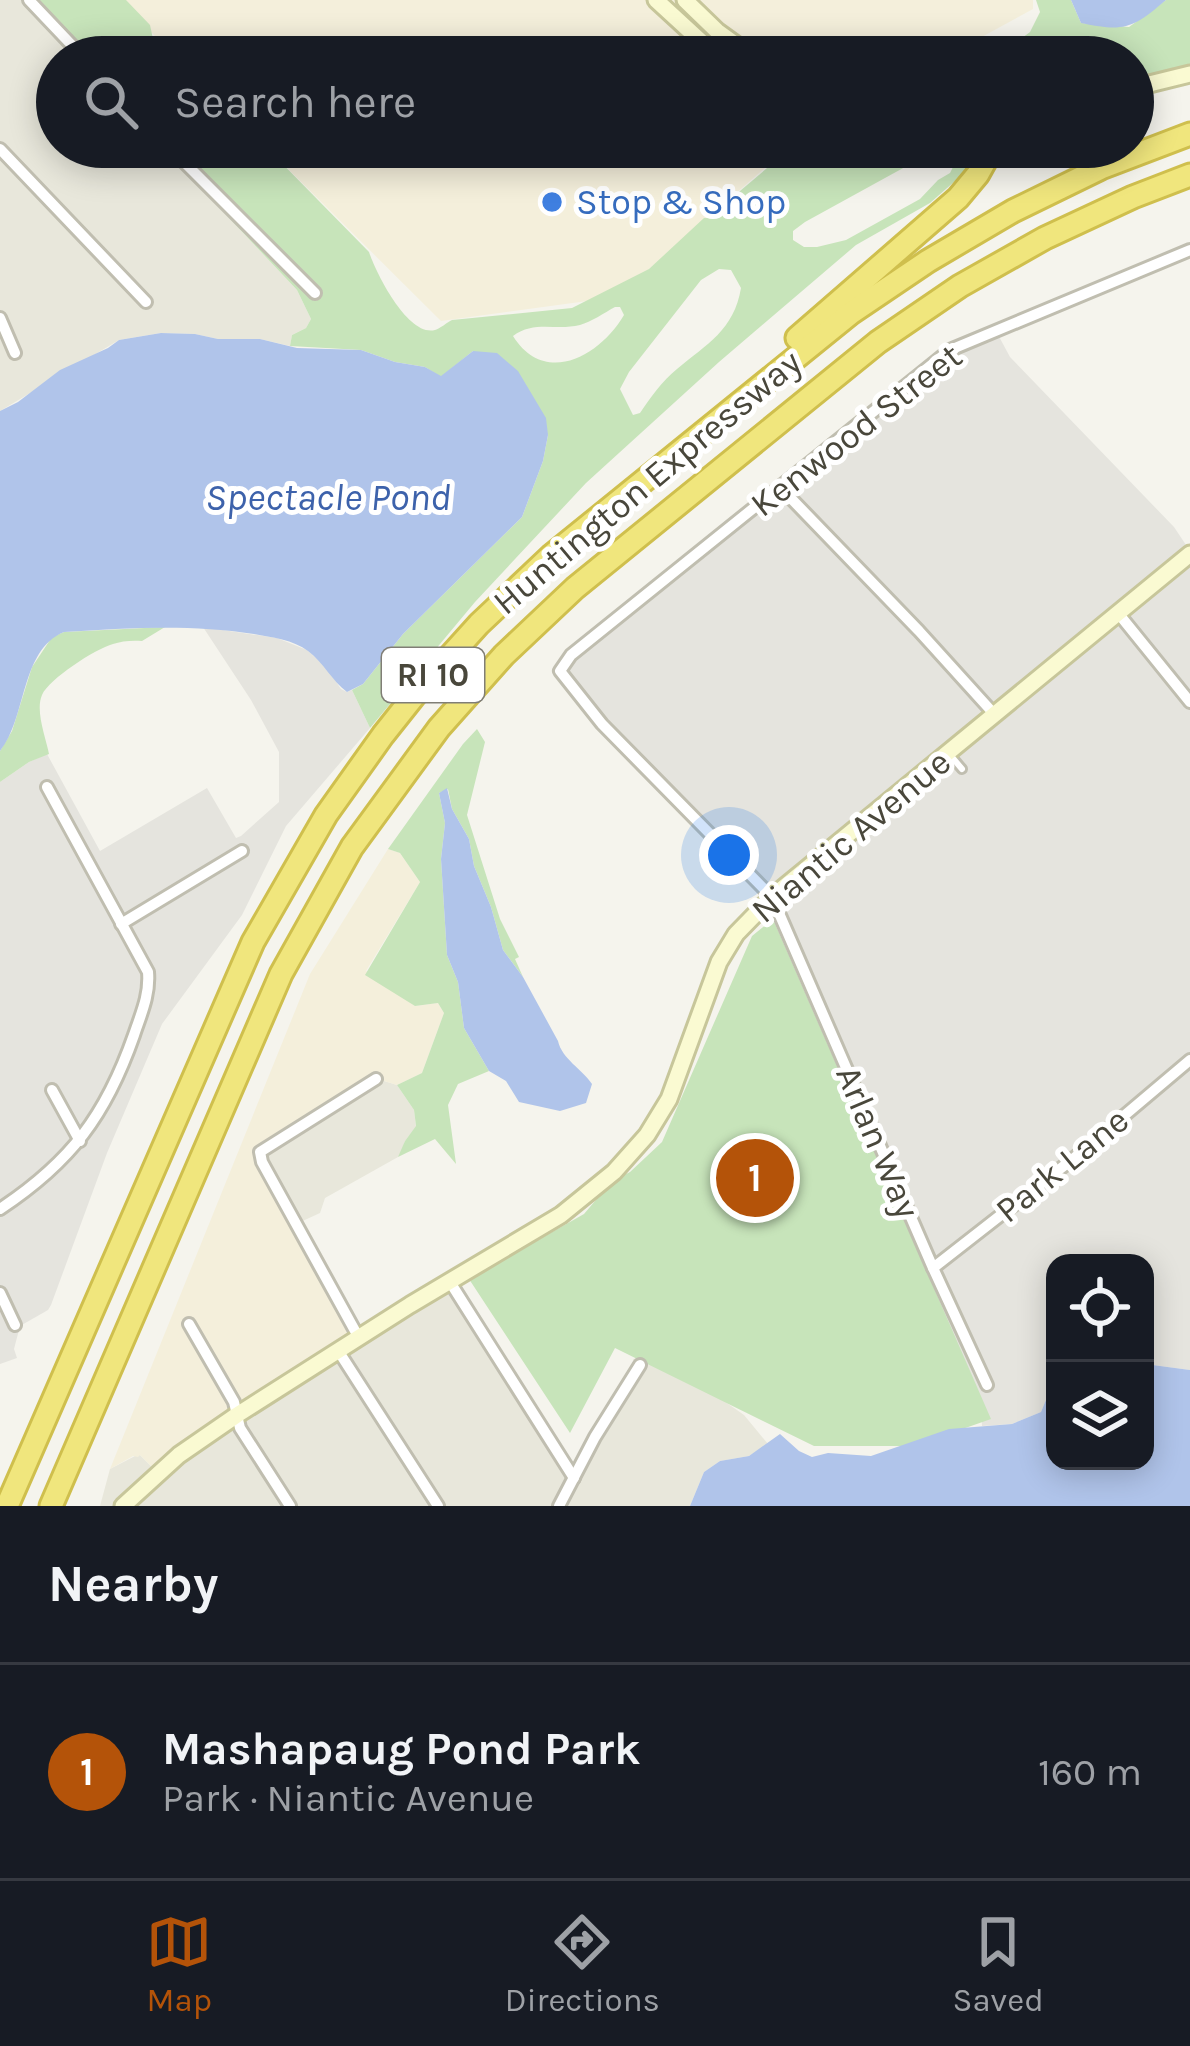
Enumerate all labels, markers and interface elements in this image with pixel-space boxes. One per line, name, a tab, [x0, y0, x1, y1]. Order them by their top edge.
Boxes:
search box	[36, 36, 1154, 168]
icon: search	[78, 69, 144, 135]
text: Search here	[174, 76, 416, 128]
place label: Stop & Shop	[576, 181, 786, 223]
marker: Stop & Shop	[539, 189, 565, 215]
street label: Kenwood Street	[742, 335, 970, 525]
street label: Huntington Expressway	[484, 341, 810, 623]
water label: Spectacle Pond	[205, 474, 451, 520]
road number: RI 10	[382, 648, 484, 702]
street label: Niantic Avenue	[743, 741, 959, 931]
your location	[699, 825, 759, 885]
street label: Arlan Way	[827, 1059, 929, 1225]
street label: Park Lane	[987, 1099, 1137, 1231]
pin: 1	[716, 1133, 794, 1223]
map controls	[1046, 1254, 1154, 1470]
button: locate	[1046, 1254, 1154, 1362]
button: layers	[1046, 1362, 1154, 1470]
text: Nearby	[48, 1554, 218, 1614]
text: Mashapaug Pond Park	[162, 1723, 641, 1775]
text: 1	[80, 1749, 94, 1795]
text: 160 m	[1038, 1749, 1142, 1795]
text: Park · Niantic Avenue	[162, 1775, 534, 1821]
tab: Map	[146, 1909, 212, 2019]
tab: Directions	[505, 1909, 660, 2019]
tab: Saved	[953, 1909, 1044, 2019]

